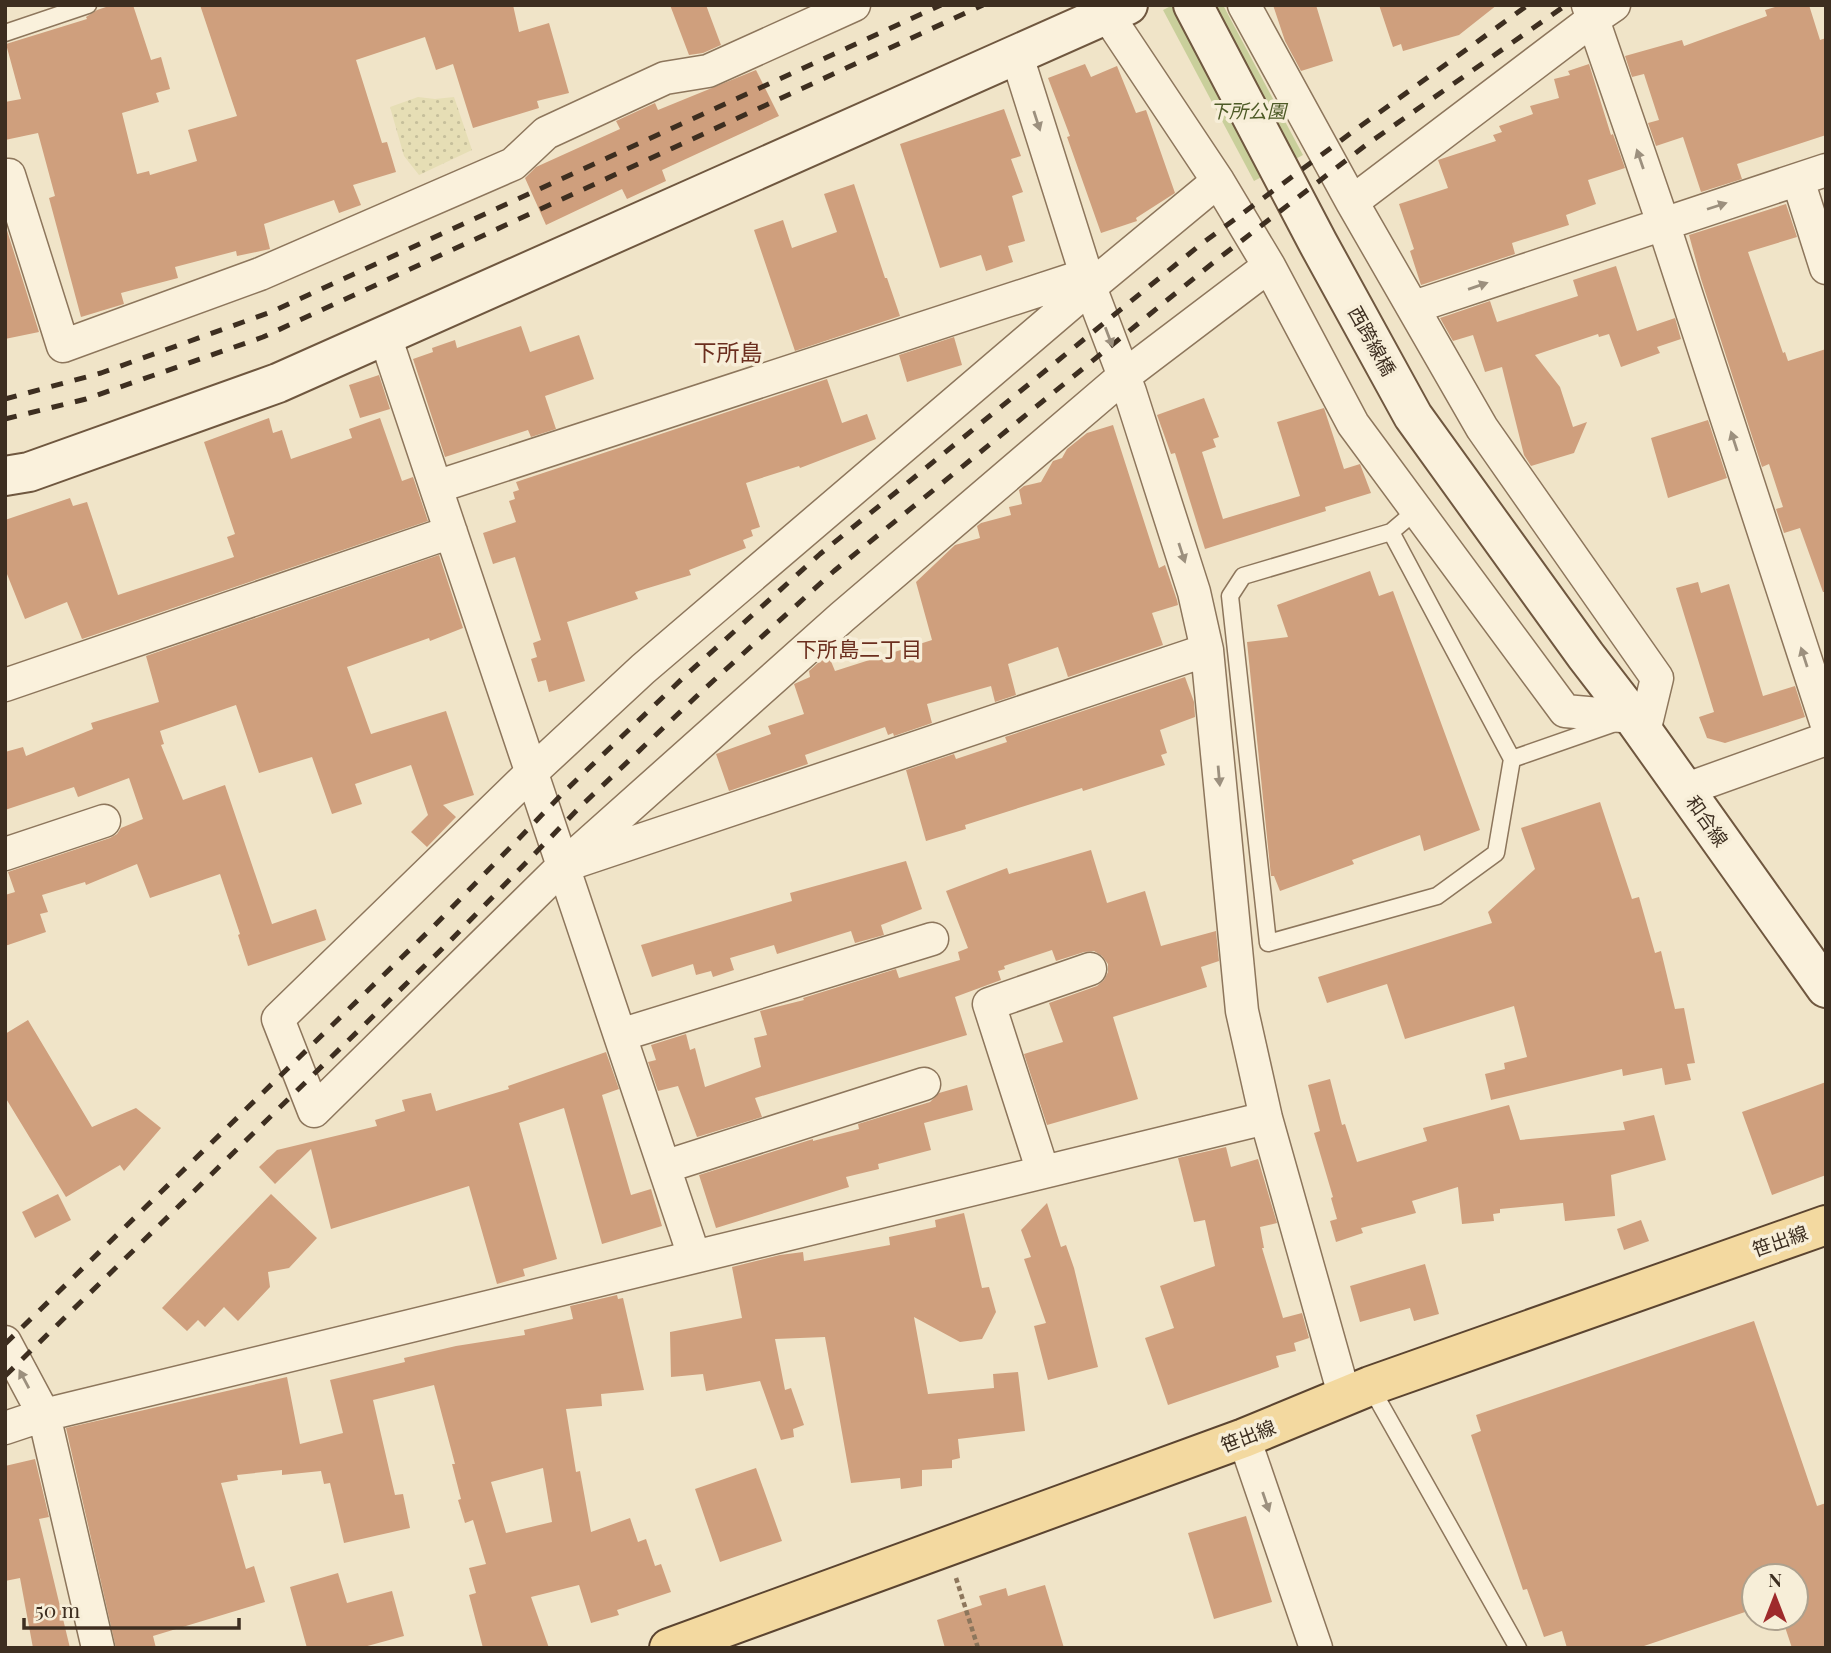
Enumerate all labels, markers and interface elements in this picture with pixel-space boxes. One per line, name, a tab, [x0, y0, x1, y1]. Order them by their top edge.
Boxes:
park label: 下所公園	[1210, 97, 1289, 123]
one-way arrow	[1033, 111, 1043, 132]
one-way arrow	[1634, 148, 1645, 169]
one-way arrow	[1707, 200, 1728, 210]
one-way arrow	[1468, 280, 1489, 291]
street label: 西跨線橋	[1343, 301, 1403, 380]
one-way arrow	[1104, 327, 1115, 348]
district label: 下所島	[694, 336, 763, 367]
one-way arrow	[1728, 430, 1738, 451]
one-way arrow	[1177, 542, 1188, 563]
district label: 下所島二丁目	[796, 634, 922, 662]
one-way arrow	[1798, 646, 1809, 667]
one-way arrow	[1214, 765, 1225, 787]
street label: 和合線	[1681, 790, 1735, 851]
street label: 笹出線	[1748, 1218, 1811, 1262]
one-way arrow	[19, 1369, 30, 1389]
street label: 笹出線	[1216, 1413, 1279, 1457]
one-way arrow	[1261, 1492, 1272, 1513]
north arrow	[1740, 1562, 1810, 1632]
text: N	[1768, 1566, 1782, 1592]
scale bar	[24, 1586, 240, 1630]
text: 50 m	[35, 1595, 81, 1623]

